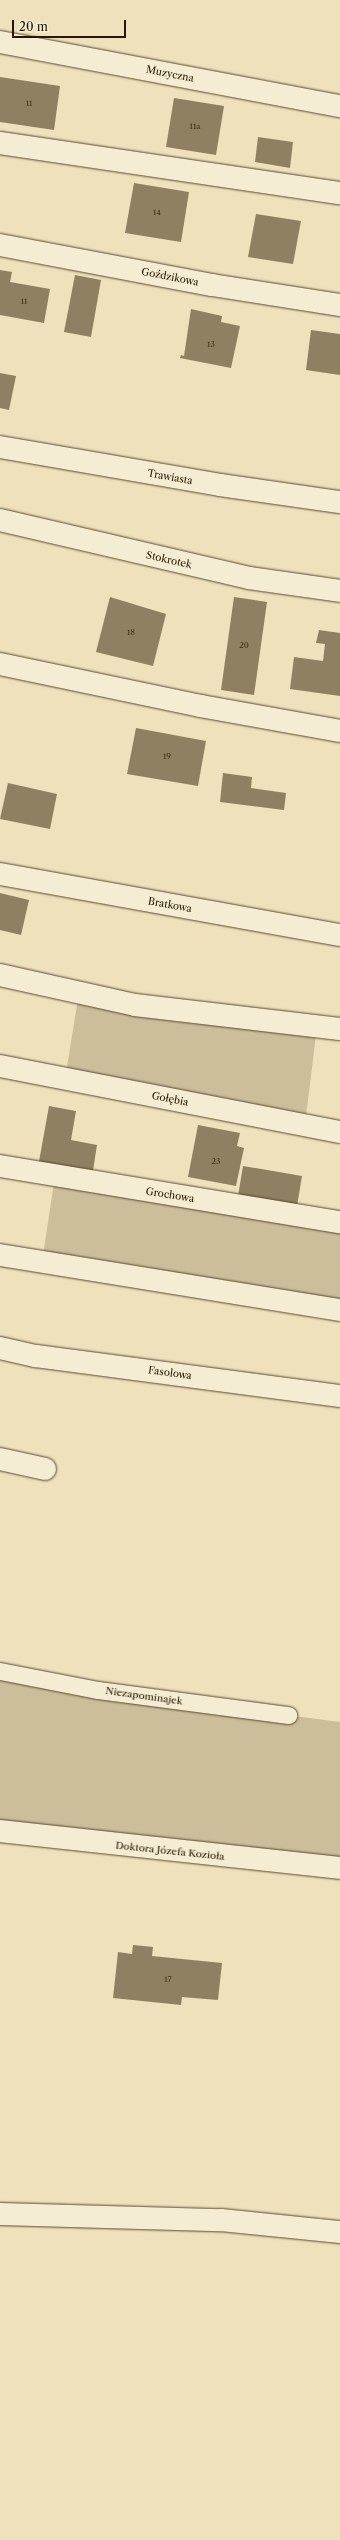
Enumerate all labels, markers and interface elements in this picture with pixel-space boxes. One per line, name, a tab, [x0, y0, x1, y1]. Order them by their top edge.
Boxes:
scale bar	[14, 12, 128, 38]
text: 20 m	[19, 19, 48, 34]
street label: Muzyczna	[145, 63, 195, 85]
house number: 11	[26, 99, 32, 109]
house number: 11a	[190, 122, 200, 132]
house number: 14	[153, 208, 161, 218]
street label: Goździkowa	[140, 266, 200, 288]
house number: 11	[21, 297, 27, 307]
house number: 13	[207, 340, 215, 350]
street label: Trawiasta	[146, 467, 194, 487]
street label: Stokrotek	[145, 549, 193, 571]
house number: 18	[127, 628, 135, 638]
house number: 20	[239, 641, 249, 651]
house number: 19	[163, 752, 171, 762]
street label: Bratkowa	[147, 895, 193, 915]
street label: Gołębia	[151, 1090, 189, 1108]
house number: 23	[211, 1157, 221, 1167]
street label: Grochowa	[145, 1185, 195, 1205]
street label: Fasolowa	[147, 1364, 193, 1382]
street label: Niezapominajek	[105, 1685, 183, 1707]
street label: Doktora Józefa Kozioła	[115, 1839, 225, 1863]
house number: 17	[164, 1975, 172, 1985]

